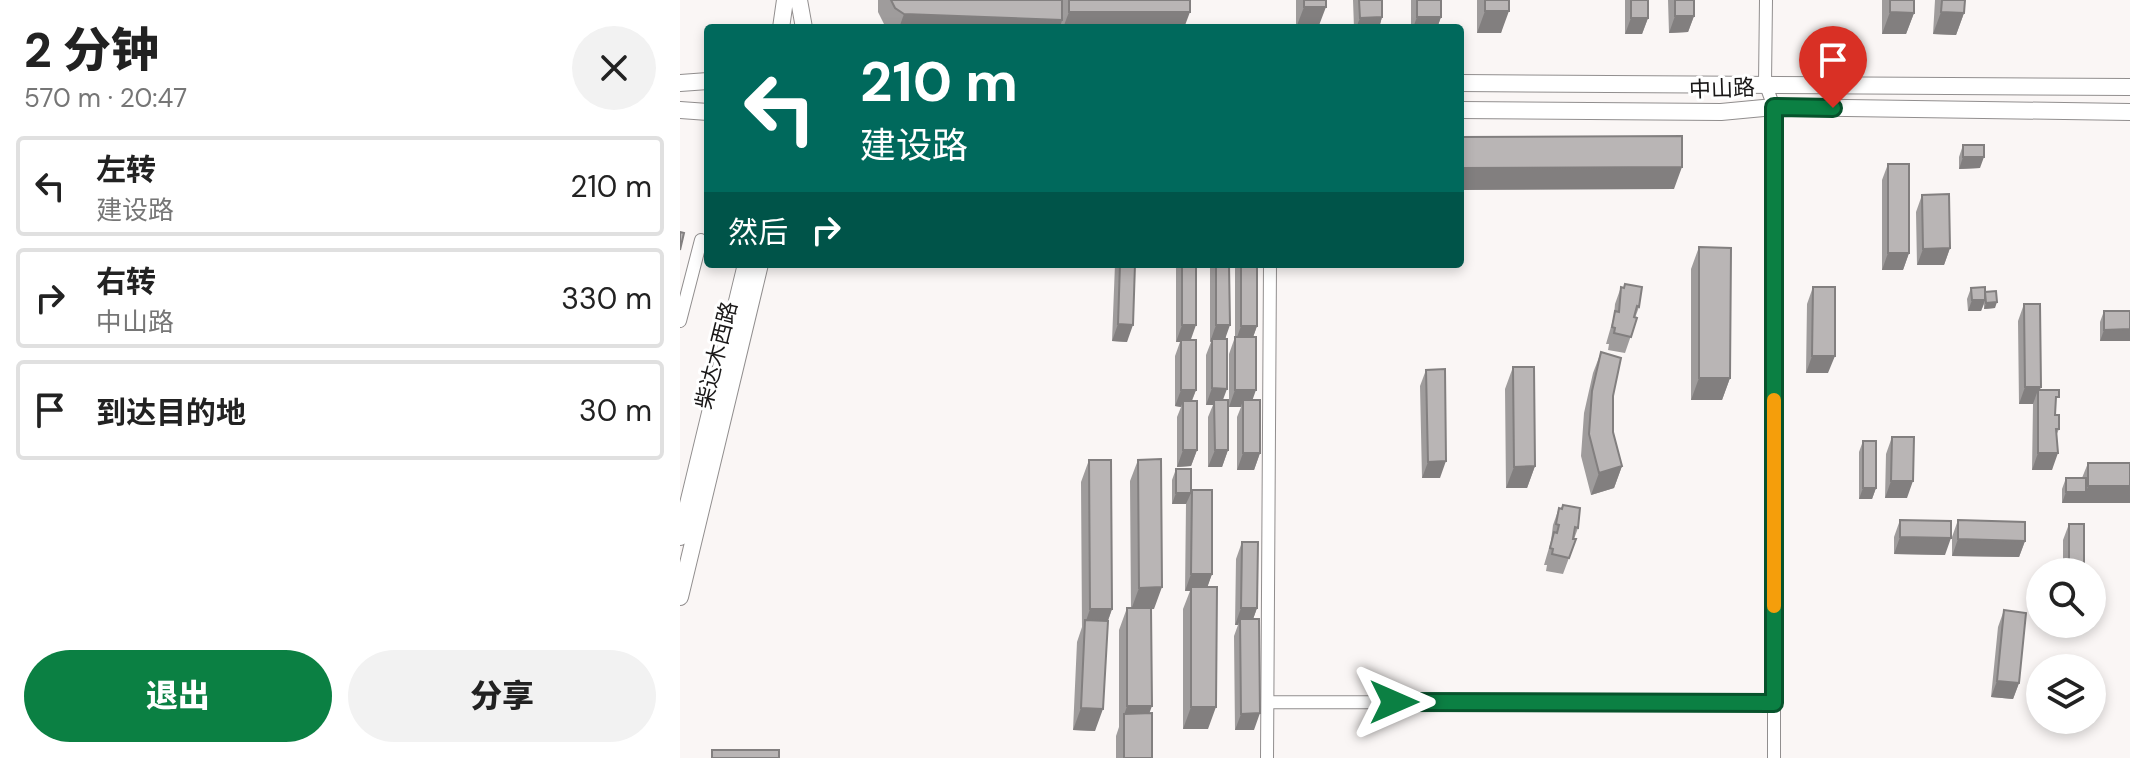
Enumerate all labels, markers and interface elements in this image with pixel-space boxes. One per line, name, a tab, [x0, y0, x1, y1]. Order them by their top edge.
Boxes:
text: 2 分钟	[24, 19, 159, 82]
button: close	[572, 26, 656, 110]
pin	[1799, 26, 1867, 108]
icon: arrive	[1811, 38, 1855, 82]
text: 210 m	[860, 45, 1018, 118]
icon: left	[728, 56, 832, 160]
street label: 中山路	[1689, 73, 1756, 104]
text: 570 m · 20:47	[24, 81, 187, 115]
text: 建设路	[860, 122, 968, 169]
text: 左转	[96, 150, 156, 189]
icon: left	[28, 164, 72, 208]
text: 210 m	[570, 167, 652, 206]
text: 建设路	[96, 193, 174, 227]
icon: right	[804, 208, 848, 252]
text: 然后	[728, 213, 788, 252]
text: 右转	[96, 262, 156, 301]
icon: right	[28, 276, 72, 320]
text: 330 m	[561, 279, 652, 318]
street label: 柴达木西路	[689, 298, 744, 412]
text: 中山路	[96, 305, 174, 339]
icon: arrive	[28, 388, 72, 432]
text: 30 m	[579, 391, 652, 430]
text: 到达目的地	[96, 393, 246, 432]
map controls	[2026, 558, 2106, 734]
button: search	[2026, 558, 2106, 638]
button: 退出	[24, 650, 332, 742]
button: 分享	[348, 650, 656, 742]
button: layers	[2026, 654, 2106, 734]
position arrow	[1352, 660, 1436, 744]

